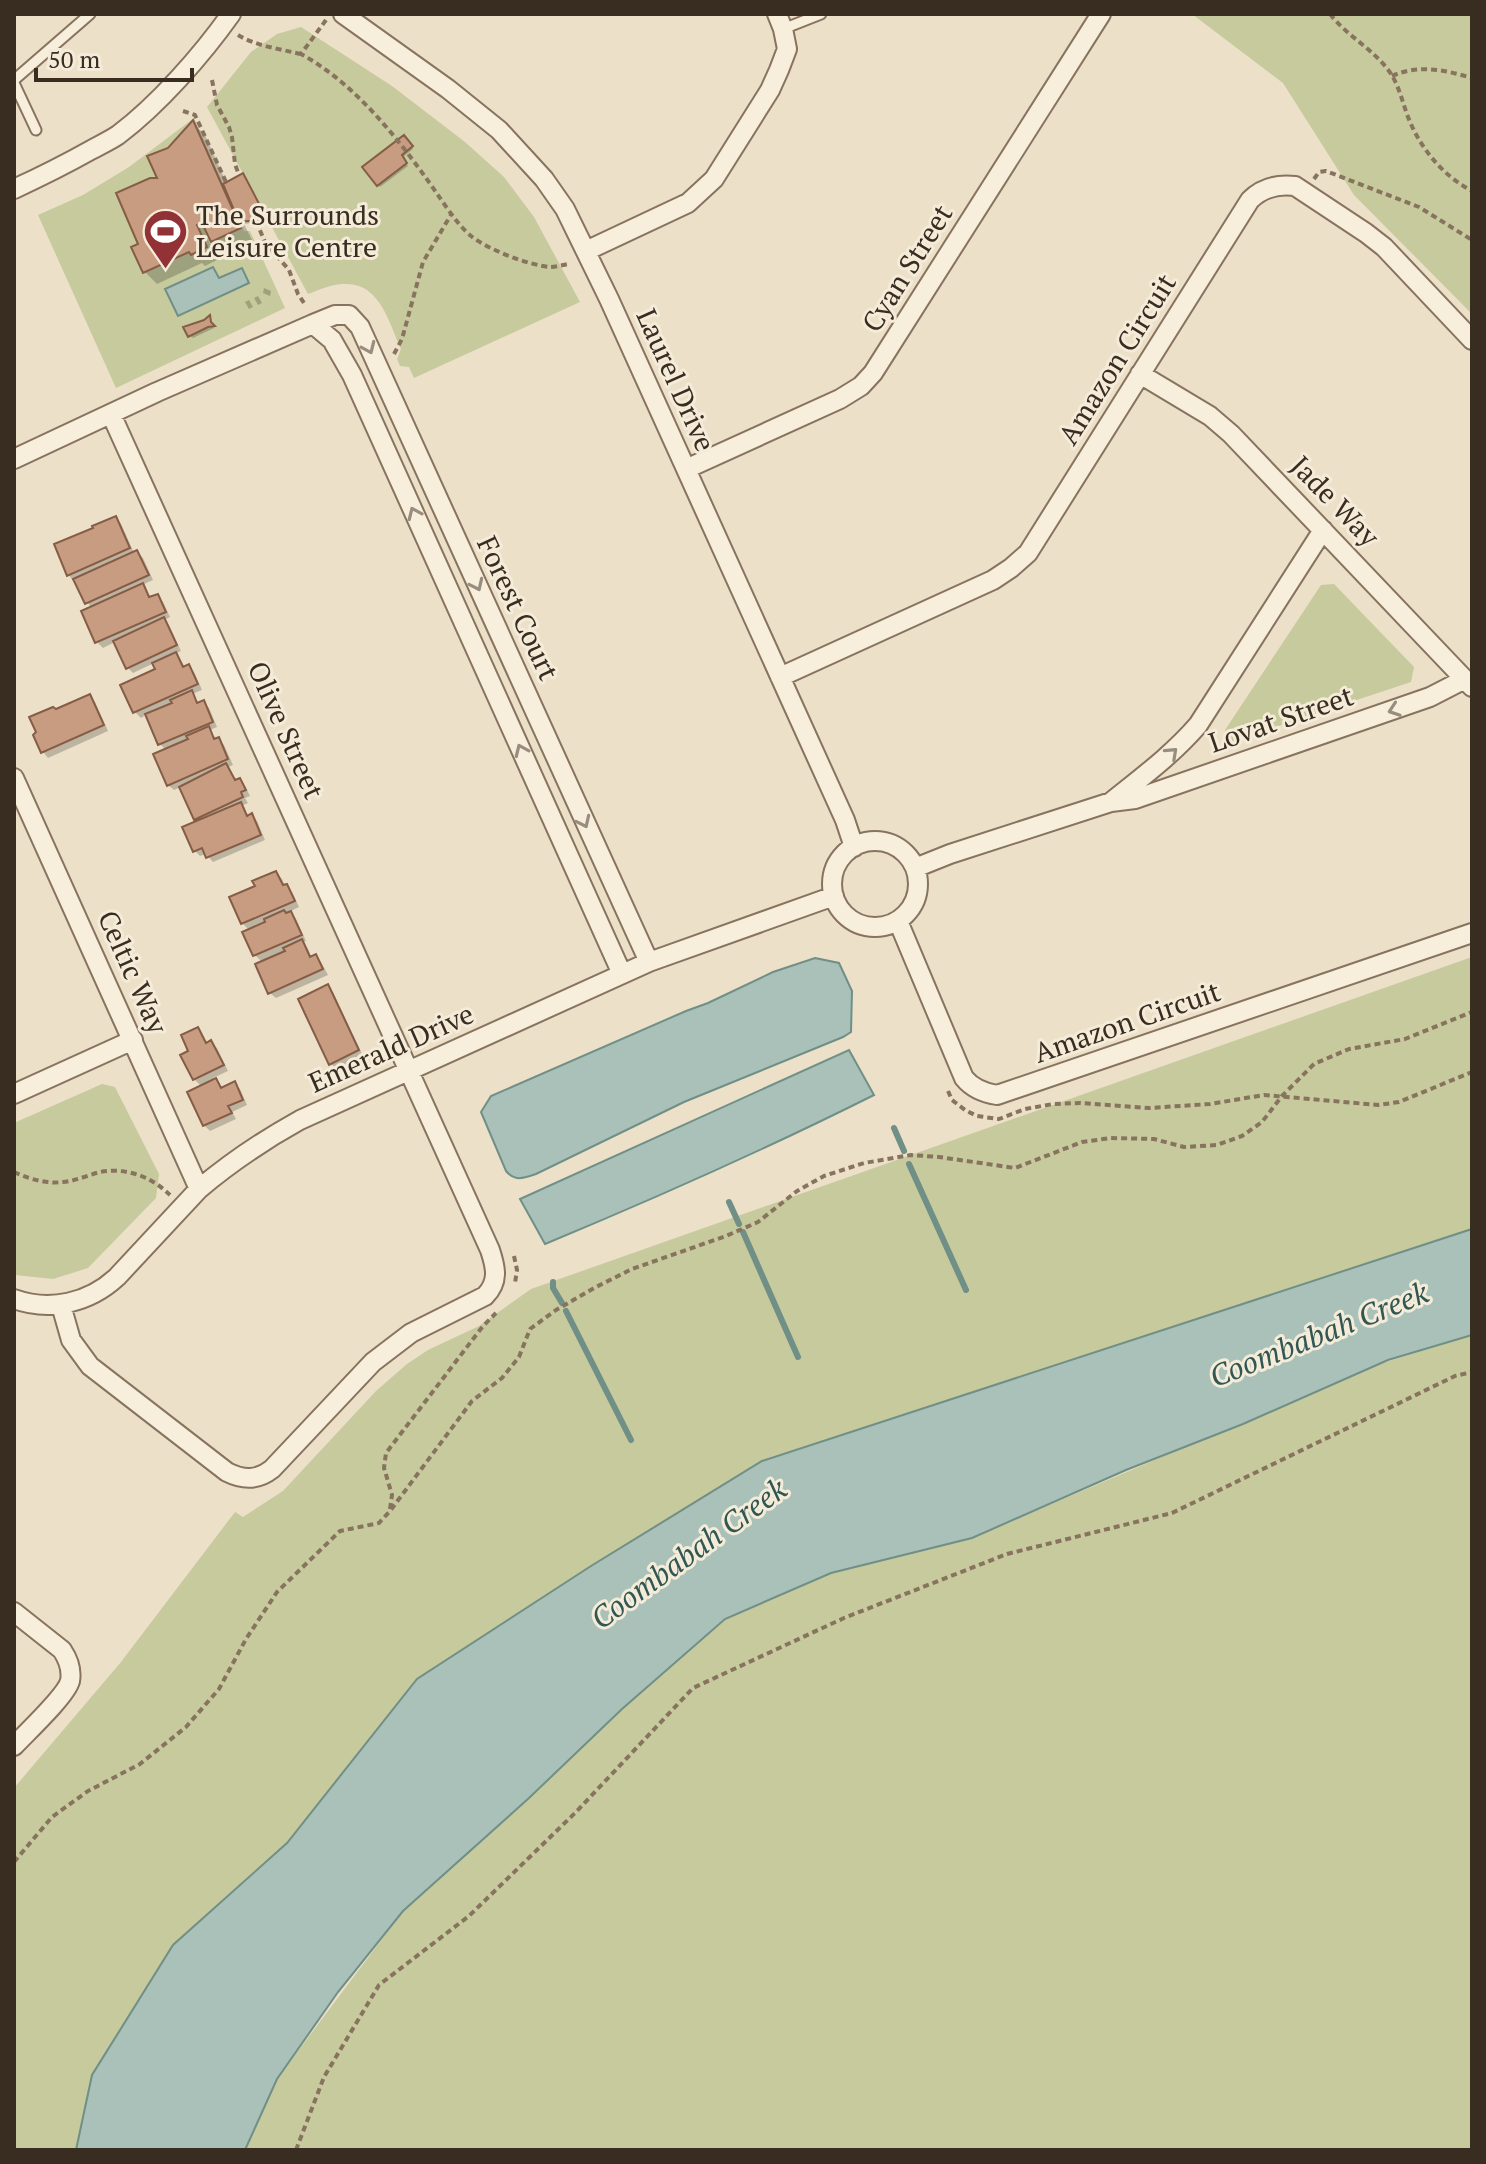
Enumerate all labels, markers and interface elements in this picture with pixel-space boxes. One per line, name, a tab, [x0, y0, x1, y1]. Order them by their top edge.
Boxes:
scale bar	[36, 32, 192, 82]
text: 50 m	[48, 43, 100, 75]
place label: The Surrounds Leisure Centre	[196, 196, 379, 265]
street label: Cyan Street	[853, 197, 961, 338]
sports icon: The Surrounds Leisure Centre	[141, 207, 189, 270]
street label: Amazon Circuit	[1049, 266, 1184, 451]
street label: Laurel Drive	[629, 303, 724, 457]
one-way arrow	[360, 340, 376, 355]
street label: Jade Way	[1283, 447, 1388, 555]
one-way arrow	[408, 506, 424, 521]
street label: Forest Court	[469, 530, 568, 686]
one-way arrow	[467, 577, 483, 592]
street label: Olive Street	[240, 655, 333, 805]
street label: Lovat Street	[1204, 676, 1359, 761]
one-way arrow	[1388, 700, 1402, 716]
one-way arrow	[515, 743, 531, 758]
one-way arrow	[1163, 747, 1177, 762]
one-way arrow	[575, 814, 591, 828]
street label: Celtic Way	[90, 904, 177, 1040]
street label: Amazon Circuit	[1029, 972, 1226, 1071]
street label: Emerald Drive	[302, 995, 479, 1100]
water label: Coombabah Creek	[1203, 1272, 1434, 1396]
water label: Coombabah Creek	[583, 1468, 795, 1638]

